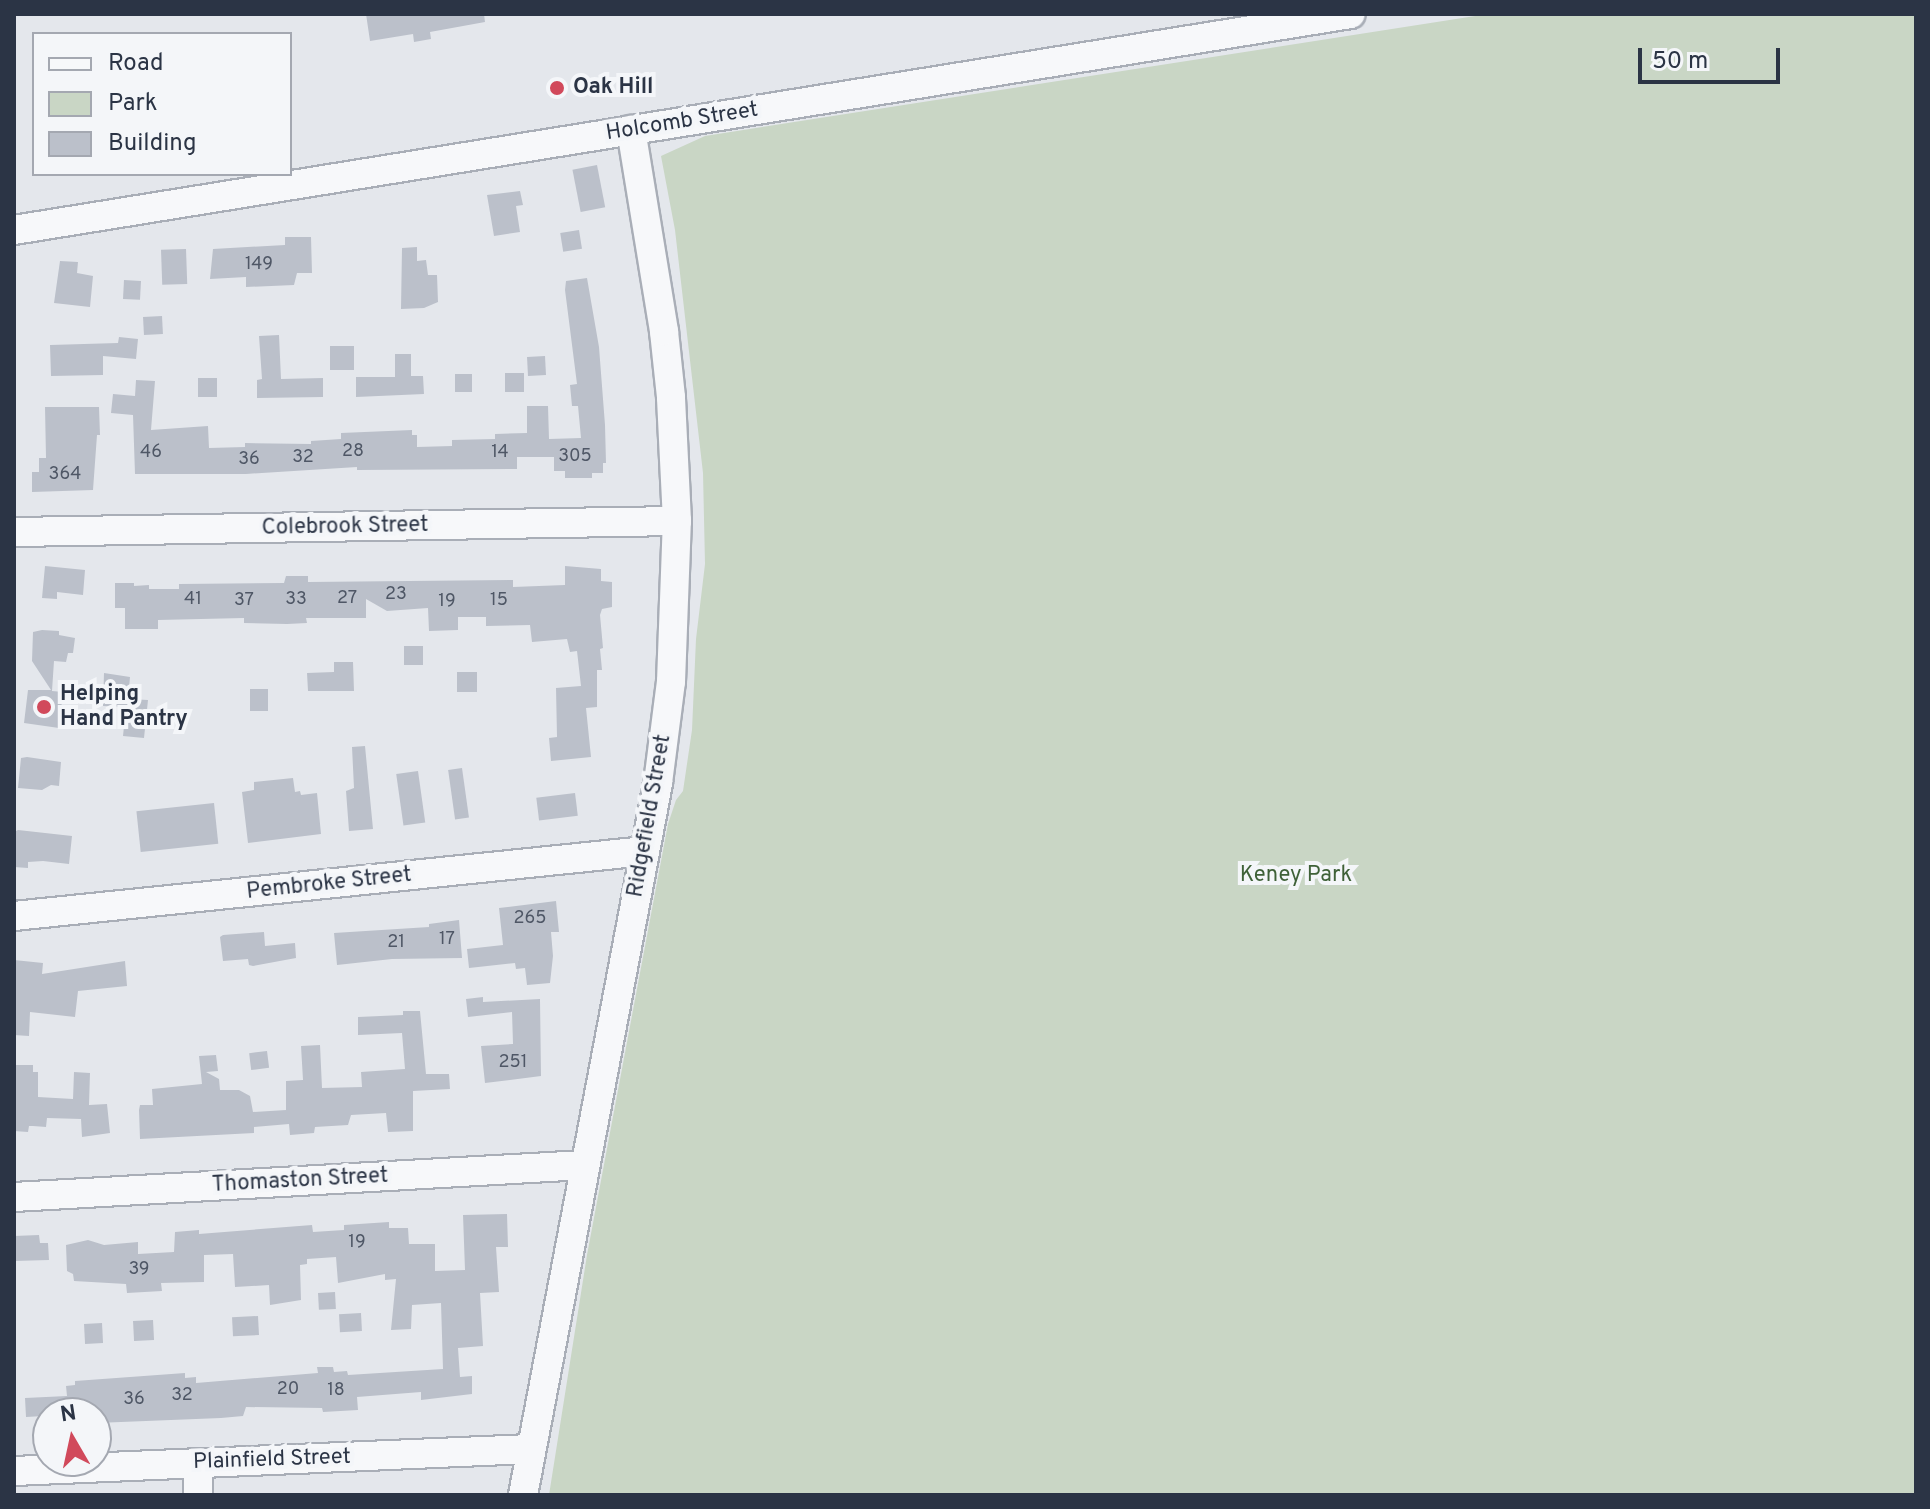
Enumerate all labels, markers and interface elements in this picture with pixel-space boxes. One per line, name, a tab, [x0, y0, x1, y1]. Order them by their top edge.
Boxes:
legend	[32, 32, 292, 176]
scale bar	[1642, 32, 1784, 82]
text: 50 m	[1652, 47, 1708, 77]
text: Road	[108, 49, 164, 79]
place label: Oak Hill	[573, 75, 653, 101]
marker: Oak Hill	[548, 79, 566, 97]
text: Park	[108, 89, 158, 119]
street label: Holcomb Street	[604, 97, 760, 147]
text: Building	[108, 129, 197, 159]
house number: 149	[245, 254, 273, 276]
house number: 28	[342, 441, 364, 463]
house number: 46	[140, 442, 162, 464]
house number: 14	[491, 442, 509, 464]
house number: 305	[558, 446, 592, 468]
house number: 32	[292, 447, 314, 469]
house number: 36	[238, 449, 260, 471]
house number: 364	[49, 464, 81, 486]
street label: Colebrook Street	[261, 512, 429, 542]
house number: 23	[385, 584, 407, 606]
house number: 27	[337, 588, 357, 610]
house number: 41	[184, 589, 202, 611]
house number: 33	[285, 589, 307, 611]
house number: 37	[234, 590, 254, 612]
house number: 15	[490, 590, 508, 612]
house number: 19	[438, 591, 456, 613]
place label: Helping Hand Pantry	[60, 681, 188, 732]
marker: Helping Hand Pantry	[35, 698, 53, 716]
street label: Ridgefield Street	[623, 733, 677, 899]
street label: Pembroke Street	[245, 862, 413, 906]
park label: Keney Park	[1240, 863, 1352, 889]
house number: 265	[514, 908, 546, 930]
house number: 17	[439, 929, 455, 951]
house number: 21	[387, 932, 405, 954]
house number: 251	[499, 1052, 527, 1074]
street label: Thomaston Street	[211, 1163, 389, 1199]
house number: 19	[348, 1232, 366, 1254]
house number: 39	[128, 1259, 150, 1281]
house number: 20	[277, 1379, 299, 1401]
house number: 18	[327, 1380, 345, 1402]
house number: 32	[171, 1385, 193, 1407]
house number: 36	[123, 1389, 145, 1411]
north arrow	[32, 1397, 112, 1477]
text: N	[59, 1400, 78, 1429]
street label: Plainfield Street	[193, 1444, 351, 1476]

